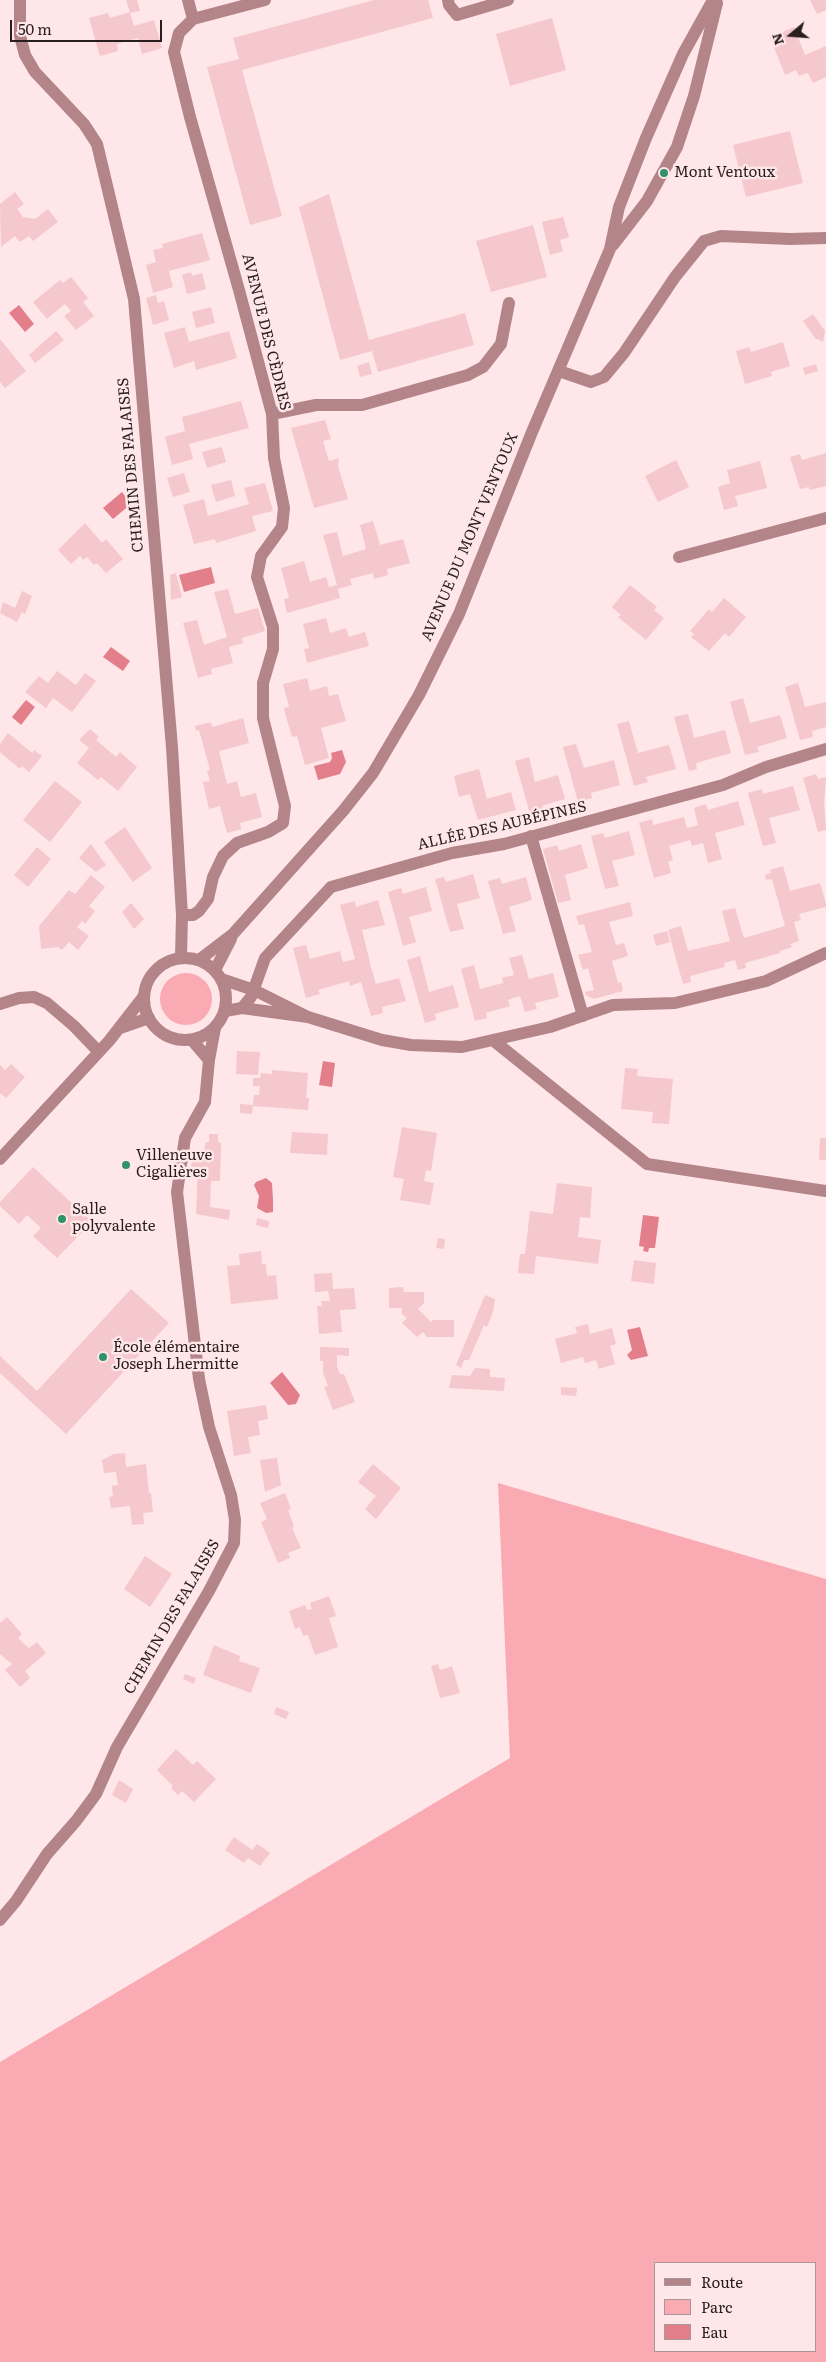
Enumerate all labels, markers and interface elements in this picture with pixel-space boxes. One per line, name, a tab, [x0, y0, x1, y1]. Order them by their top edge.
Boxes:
scale bar	[12, 10, 165, 42]
north arrow	[766, 10, 816, 60]
text: 50 m	[18, 17, 52, 40]
text: N	[765, 31, 788, 48]
place label: Mont Ventoux	[674, 164, 775, 182]
marker: Mont Ventoux	[658, 167, 670, 179]
street label: AVENUE DES CÈDRES	[238, 252, 294, 412]
street label: CHEMIN DES FALAISES	[114, 377, 148, 553]
street label: AVENUE DU MONT VENTOUX	[418, 430, 522, 644]
street label: ALLÉE DES AUBÉPINES	[416, 798, 588, 854]
place label: Villeneuve Cigalières	[136, 1147, 212, 1182]
marker: Villeneuve Cigalières	[120, 1159, 132, 1171]
place label: Salle polyvalente	[72, 1201, 155, 1236]
marker: Salle polyvalente	[56, 1213, 68, 1225]
place label: École élémentaire Joseph Lhermitte	[113, 1339, 240, 1374]
marker: École élémentaire Joseph Lhermitte	[97, 1351, 109, 1363]
street label: CHEMIN DES FALAISES	[120, 1537, 224, 1697]
legend	[654, 2262, 816, 2352]
text: Route	[701, 2270, 743, 2293]
text: Parc	[701, 2295, 732, 2318]
text: Eau	[701, 2320, 728, 2343]

